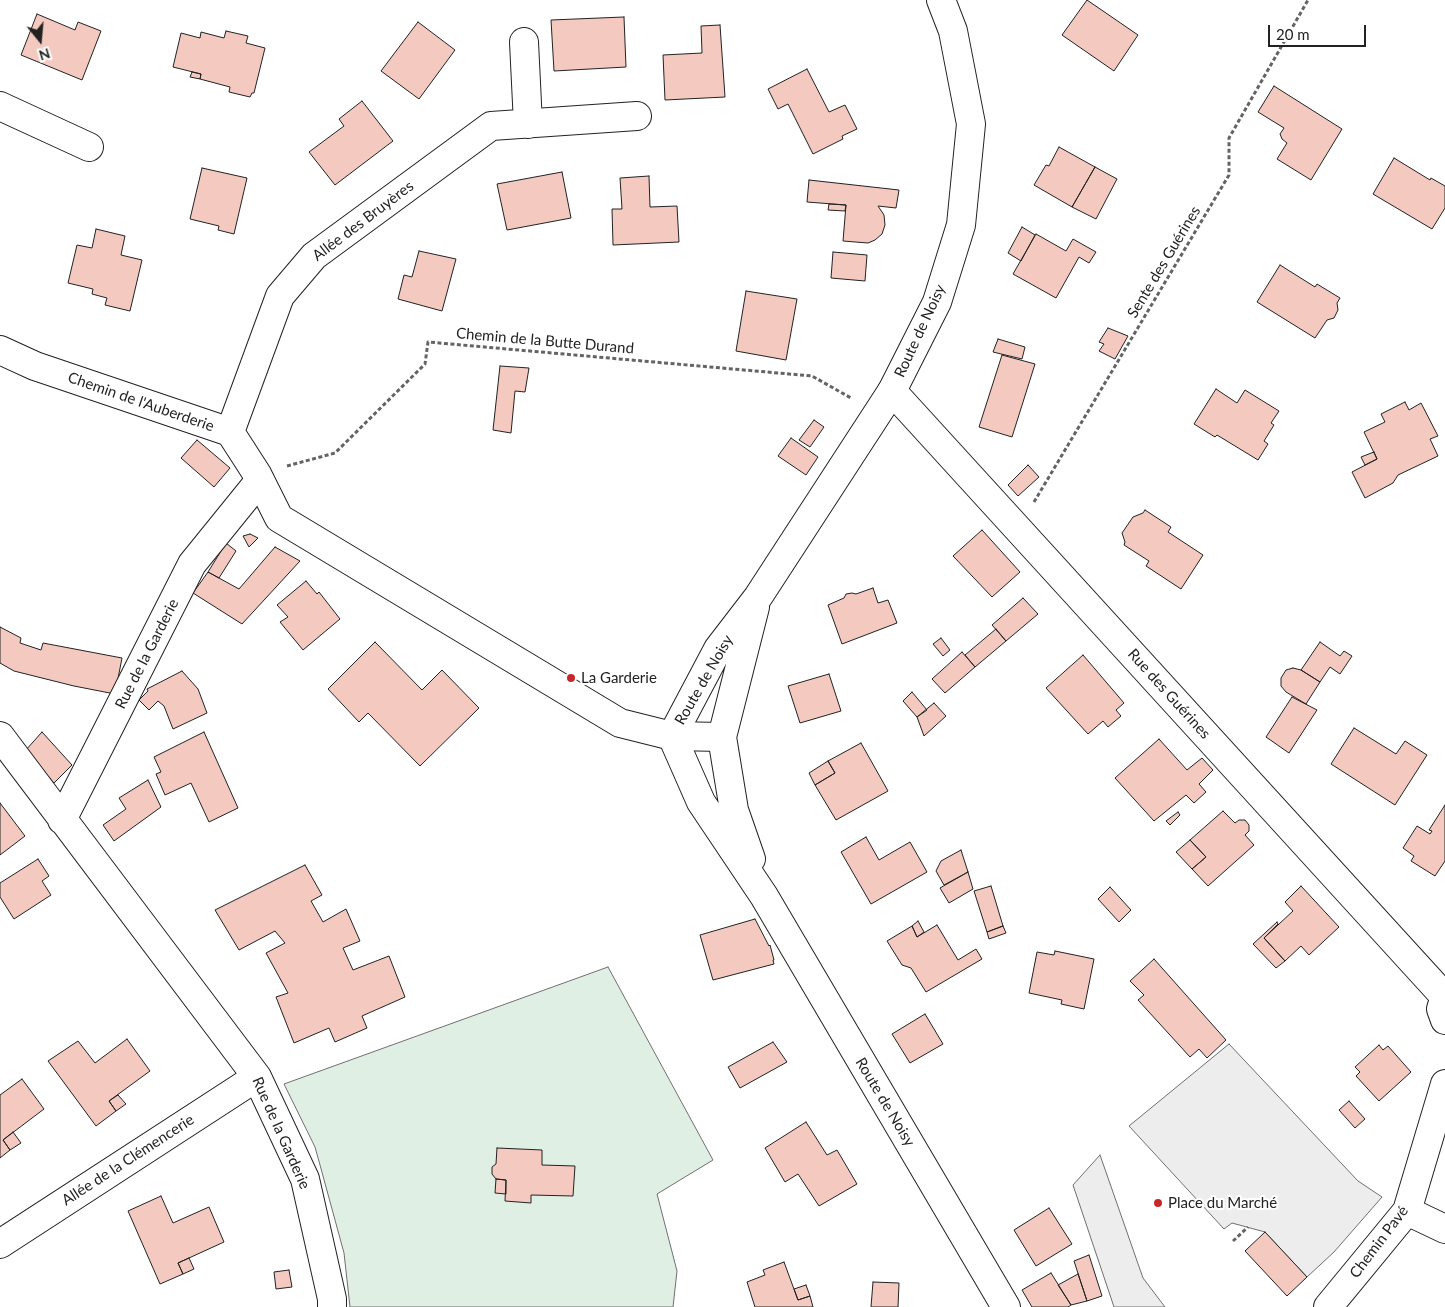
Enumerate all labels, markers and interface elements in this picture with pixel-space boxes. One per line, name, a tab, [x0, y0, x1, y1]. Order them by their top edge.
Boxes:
north arrow	[15, 15, 65, 65]
scale bar	[1270, 15, 1368, 47]
text: 20 m	[1276, 25, 1310, 43]
text: N	[37, 45, 52, 65]
street label: Allée des Bruyères	[309, 177, 417, 265]
street label: Sente des Guérines	[1124, 203, 1204, 321]
street label: Route de Noisy	[891, 282, 949, 380]
street label: Chemin de la Butte Durand	[455, 324, 635, 358]
street label: Chemin de l'Auberderie	[66, 369, 216, 435]
street label: Rue de la Garderie	[112, 596, 182, 712]
street label: Route de Noisy	[671, 632, 737, 728]
street label: Rue des Guérines	[1124, 645, 1214, 743]
place label: La Garderie	[581, 669, 657, 687]
marker: La Garderie	[565, 672, 577, 684]
street label: Route de Noisy	[851, 1054, 919, 1150]
street label: Rue de la Garderie	[248, 1074, 314, 1192]
street label: Allée de la Clémencerie	[59, 1111, 197, 1209]
place label: Place du Marché	[1168, 1194, 1277, 1212]
marker: Place du Marché	[1152, 1197, 1164, 1209]
street label: Chemin Pavé	[1346, 1202, 1412, 1282]

